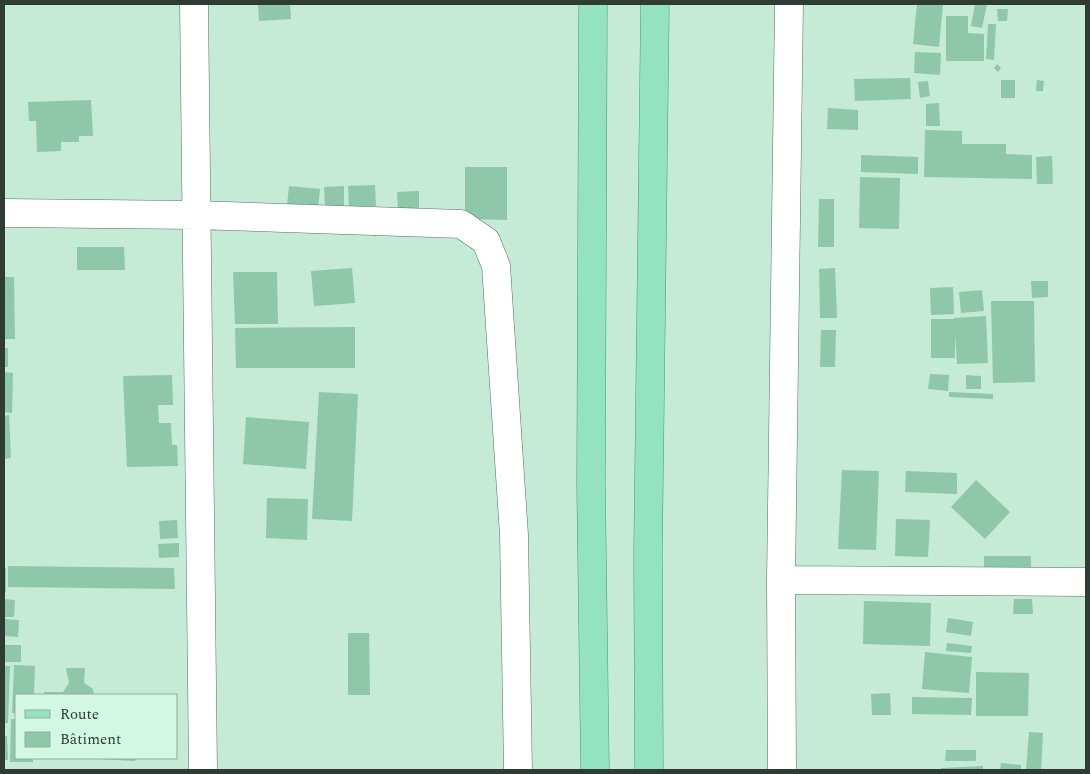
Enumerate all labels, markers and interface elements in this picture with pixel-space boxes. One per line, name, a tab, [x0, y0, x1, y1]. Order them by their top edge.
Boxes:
legend	[15, 694, 178, 759]
text: Route	[60, 703, 99, 726]
text: Bâtiment	[60, 728, 121, 751]

